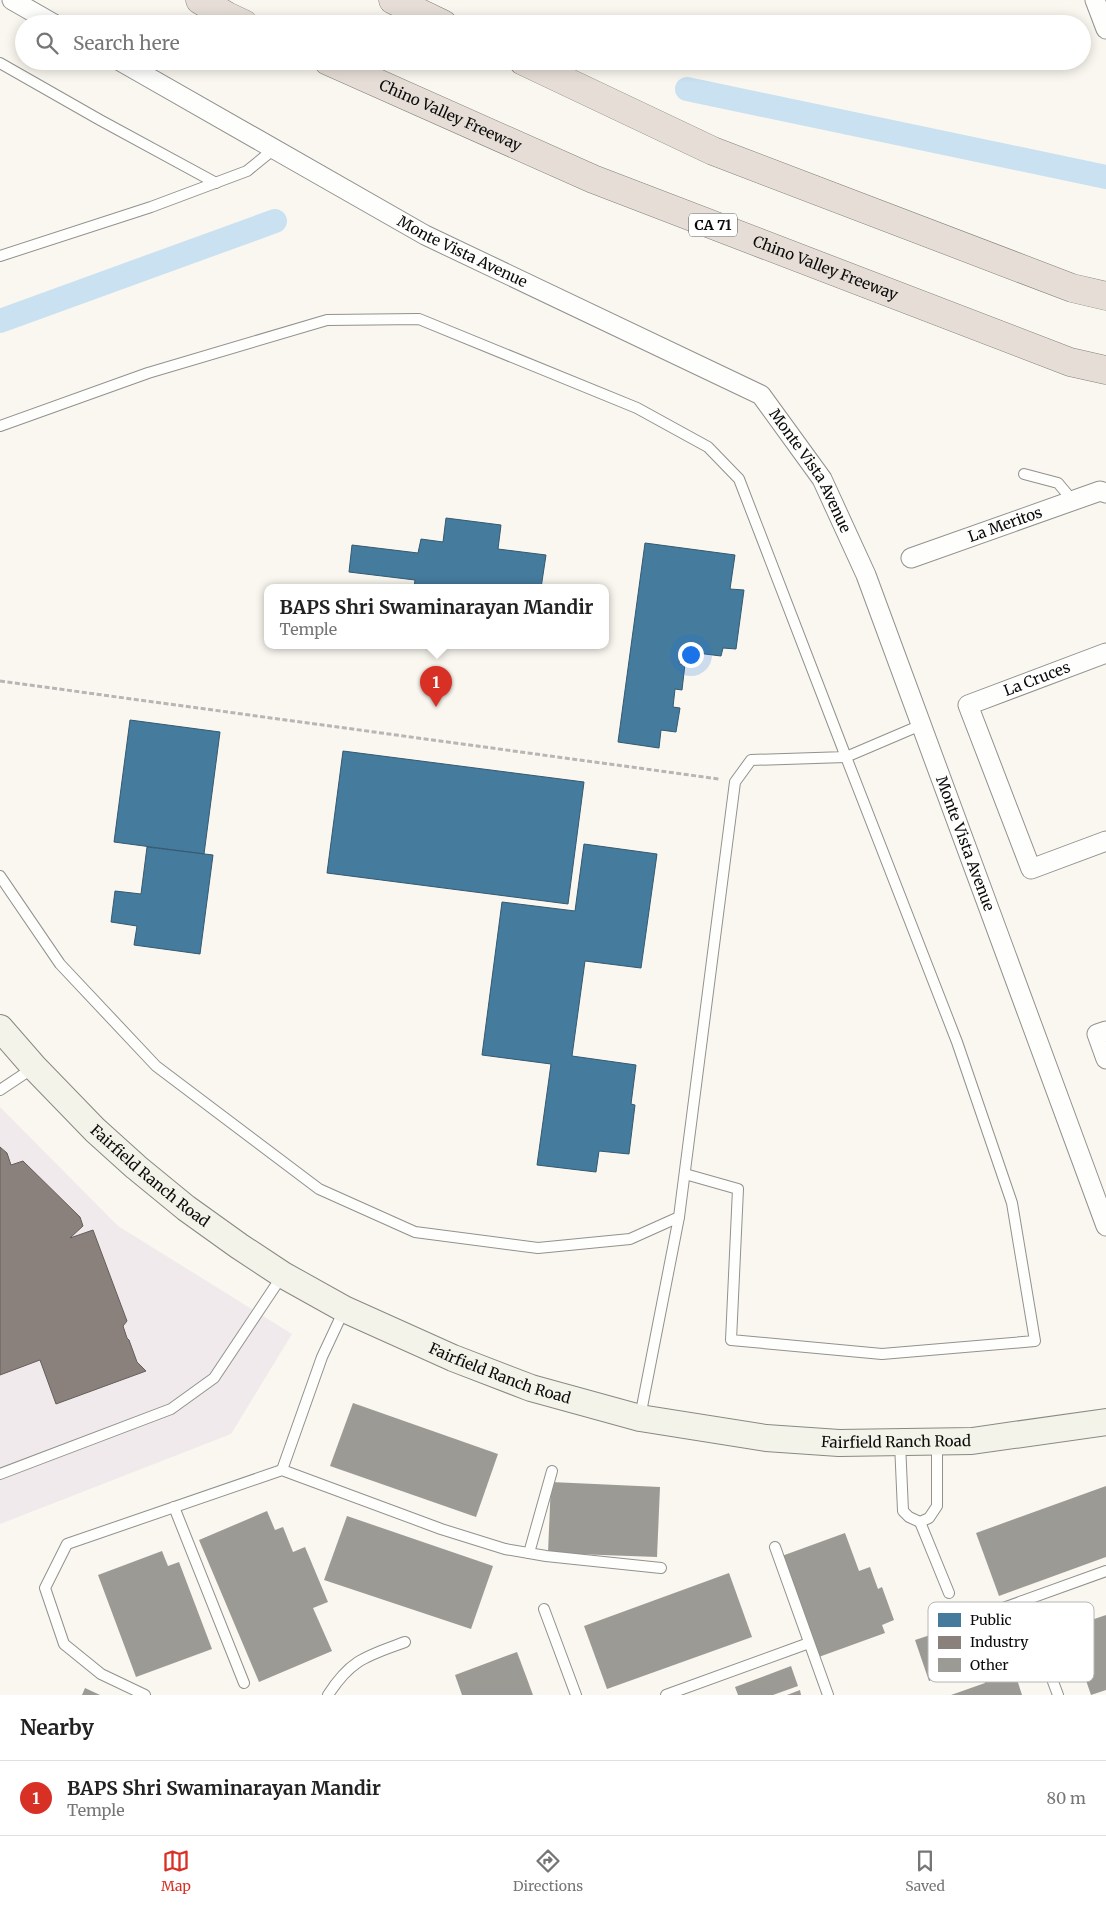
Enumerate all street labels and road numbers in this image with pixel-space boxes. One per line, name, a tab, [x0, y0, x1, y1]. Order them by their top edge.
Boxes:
street label: Chino Valley Freeway	[376, 75, 525, 155]
street label: Monte Vista Avenue	[394, 211, 531, 291]
road number: CA 71	[689, 214, 737, 236]
street label: Chino Valley Freeway	[750, 231, 901, 304]
street label: Monte Vista Avenue	[765, 405, 855, 536]
street label: La Meritos	[966, 502, 1045, 546]
street label: La Cruces	[1001, 657, 1073, 700]
street label: Monte Vista Avenue	[932, 773, 999, 914]
street label: Fairfield Ranch Road	[86, 1120, 213, 1231]
street label: Fairfield Ranch Road	[426, 1338, 573, 1407]
street label: Fairfield Ranch Road	[821, 1431, 971, 1452]

